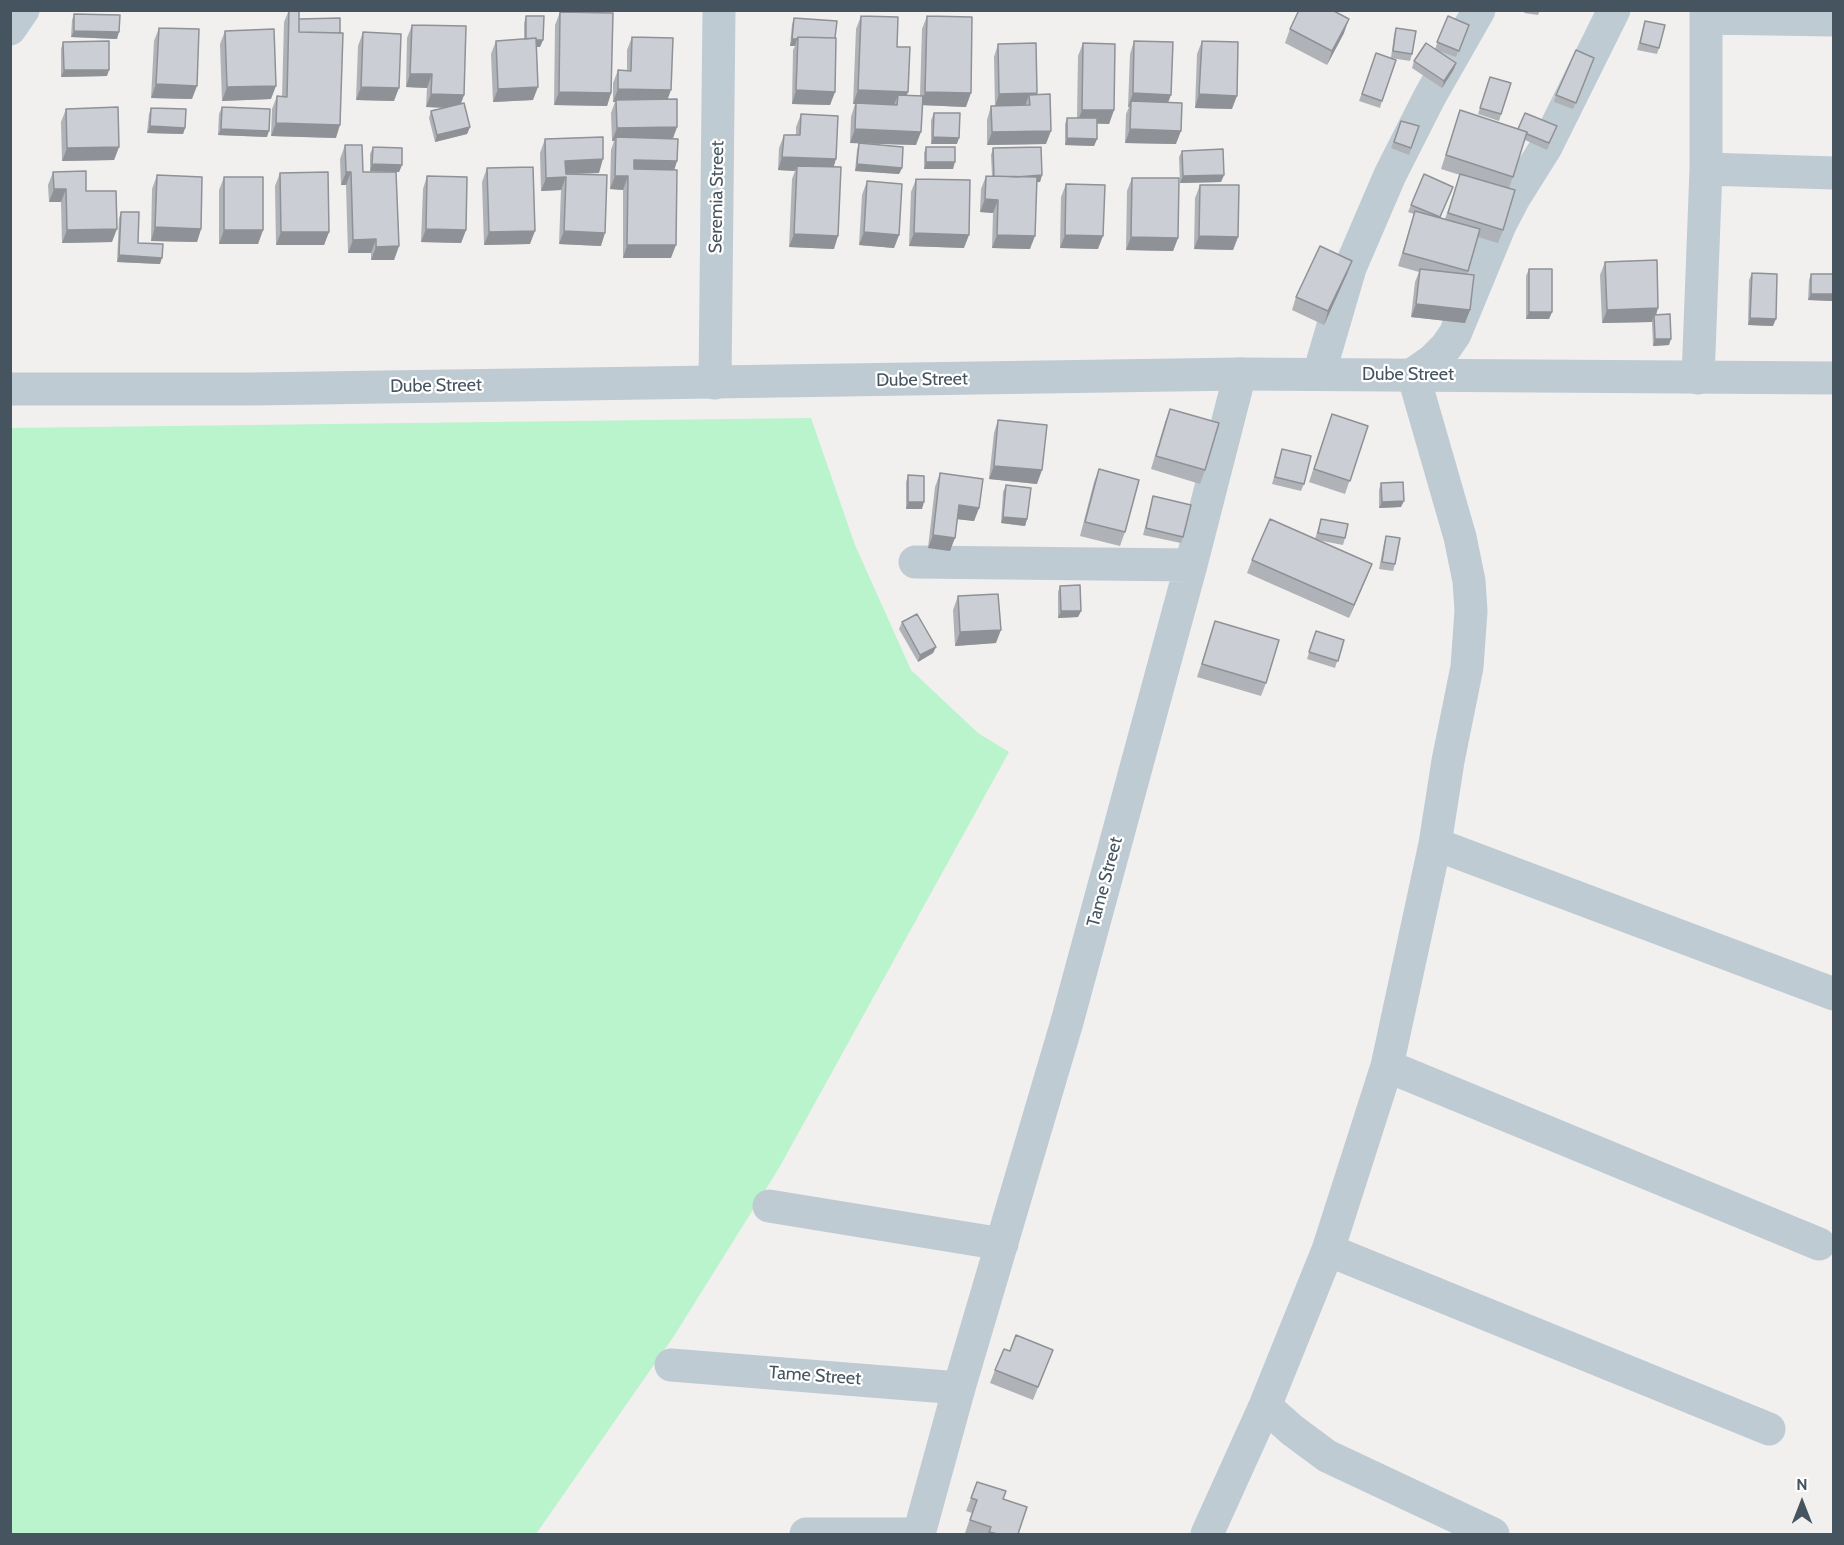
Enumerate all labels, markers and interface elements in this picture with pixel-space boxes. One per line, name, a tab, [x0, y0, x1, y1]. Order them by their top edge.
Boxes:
street label: Seremia Street	[705, 140, 729, 254]
street label: Dube Street	[1362, 364, 1454, 386]
street label: Dube Street	[876, 368, 968, 392]
street label: Dube Street	[390, 374, 482, 398]
street label: Tame Street	[1083, 835, 1127, 929]
street label: Tame Street	[768, 1362, 862, 1390]
north arrow	[1772, 1473, 1832, 1533]
text: N	[1796, 1475, 1808, 1494]

